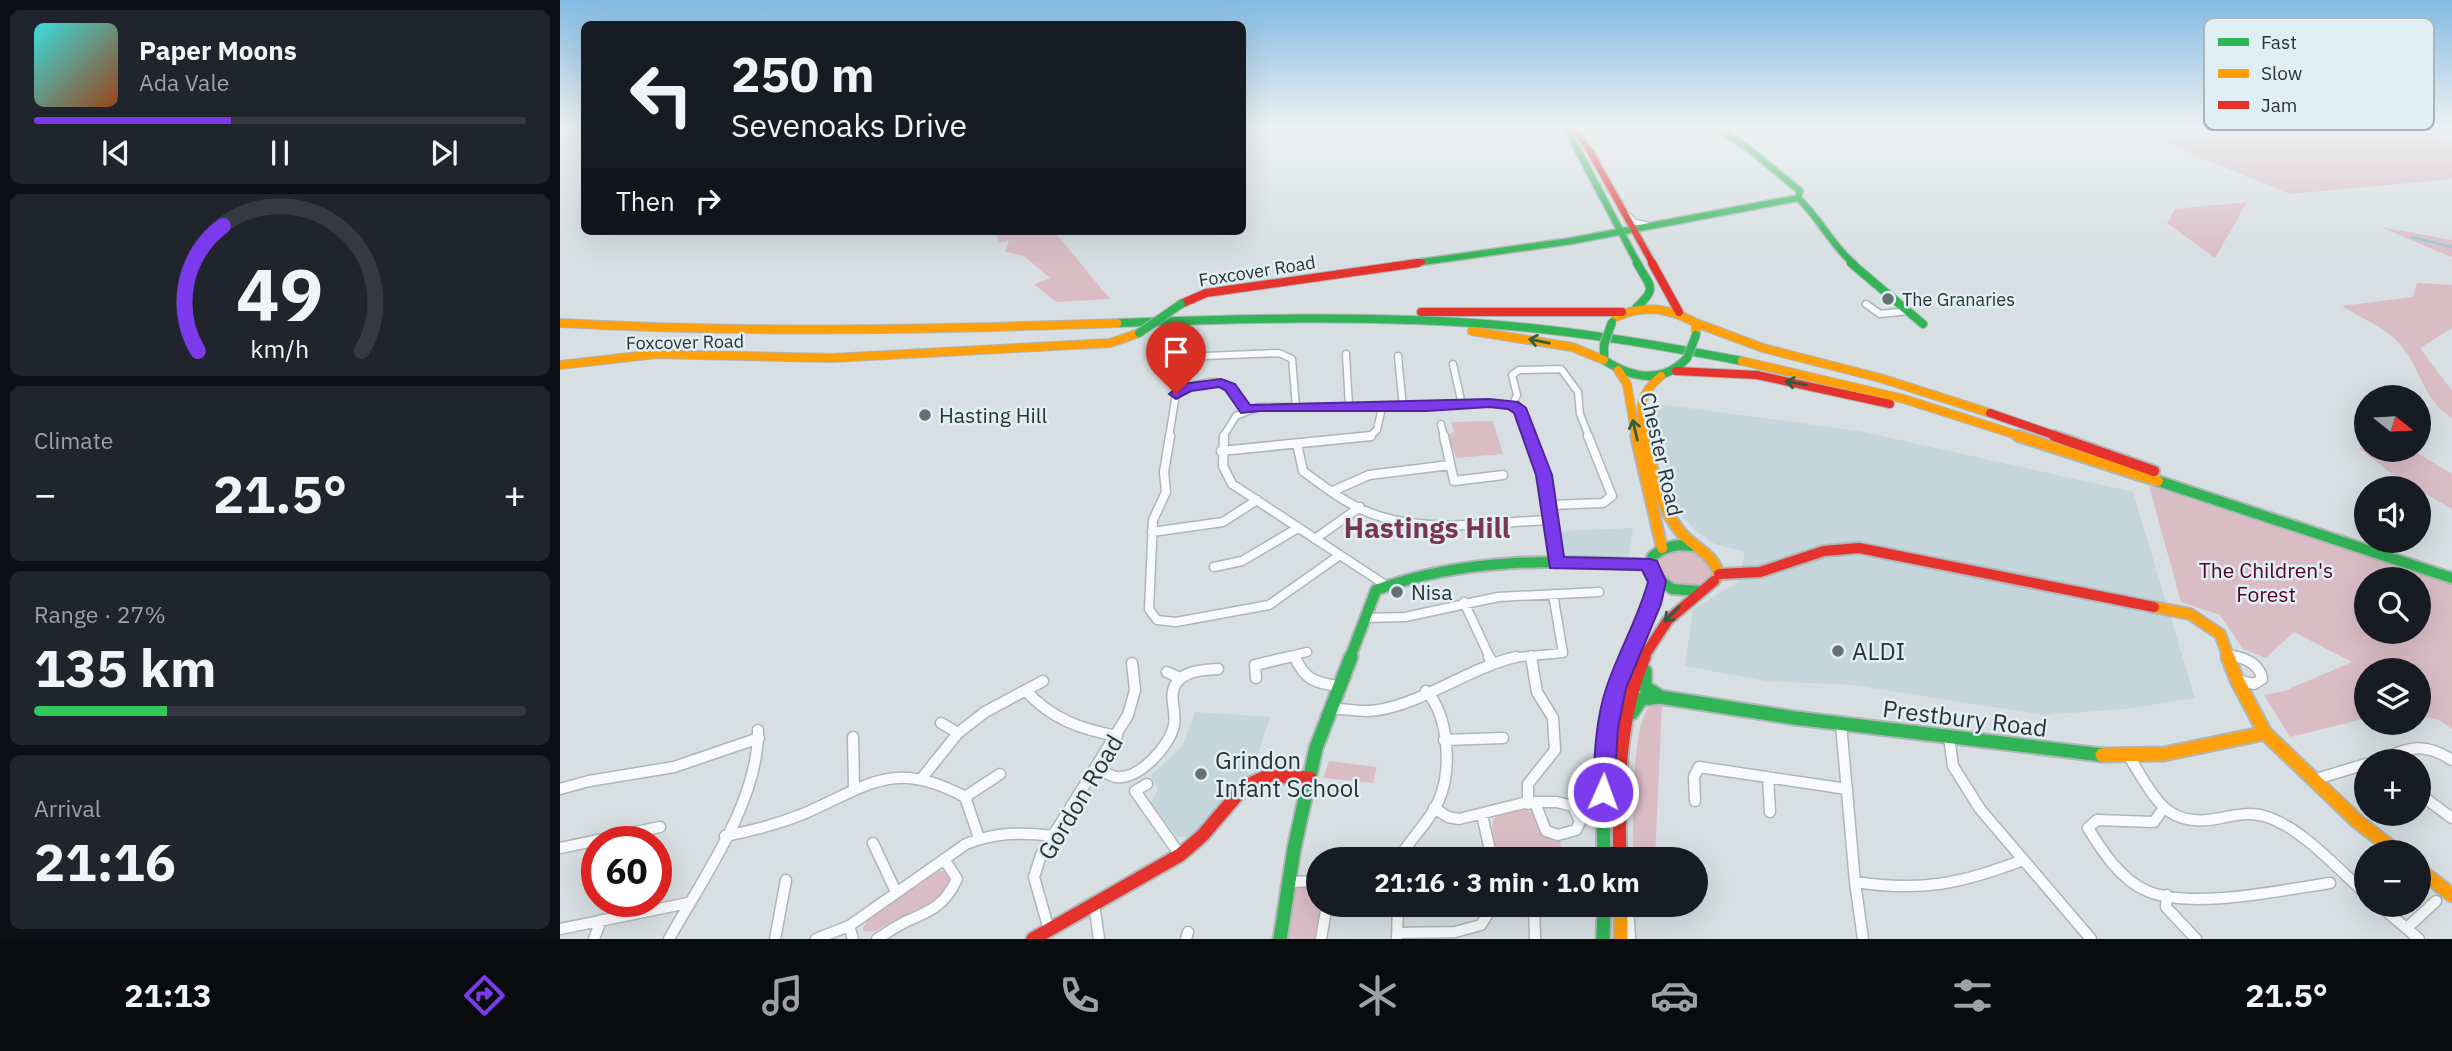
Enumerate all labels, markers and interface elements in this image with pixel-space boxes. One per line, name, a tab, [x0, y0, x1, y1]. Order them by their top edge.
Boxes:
legend	[2204, 18, 2434, 130]
text: Fast	[2261, 30, 2297, 54]
text: Paper Moons	[139, 33, 297, 67]
text: 250 m	[731, 42, 875, 105]
icon: left	[616, 49, 707, 140]
text: Slow	[2261, 61, 2302, 85]
text: Ada Vale	[139, 67, 229, 97]
text: Jam	[2261, 93, 2297, 117]
text: Sevenoaks Drive	[731, 104, 967, 146]
icon: previous	[97, 134, 135, 172]
icon: pause	[261, 134, 299, 172]
icon: next	[425, 134, 463, 172]
icon: right	[689, 182, 727, 220]
text: Then	[616, 184, 675, 218]
text: 49	[236, 247, 324, 342]
street label: Foxcover Road	[1197, 250, 1317, 292]
place label: The Granaries	[1902, 288, 2015, 311]
marker: The Granaries	[1880, 291, 1896, 307]
pin	[1146, 322, 1206, 394]
street label: Foxcover Road	[626, 329, 744, 355]
text: km/h	[251, 332, 309, 365]
icon: arrive	[1157, 333, 1195, 371]
one-way arrow	[1528, 334, 1551, 348]
one-way arrow	[1785, 375, 1808, 389]
north arrow	[2354, 385, 2431, 462]
map controls	[2354, 385, 2431, 917]
street label: Chester Road	[1634, 389, 1690, 519]
place label: Hasting Hill	[939, 401, 1047, 429]
marker: Hasting Hill	[917, 407, 933, 423]
one-way arrow	[1627, 419, 1640, 441]
text: Climate	[34, 425, 113, 455]
text: 21.5°	[213, 460, 347, 527]
text: −	[34, 469, 57, 518]
text: +	[503, 469, 526, 518]
button: sound	[2354, 476, 2431, 553]
district label: Hastings Hill	[1344, 509, 1510, 546]
park label: The Children's Forest	[2199, 556, 2333, 608]
button: search	[2354, 567, 2431, 644]
place label: Nisa	[1411, 578, 1453, 606]
marker: Nisa	[1389, 584, 1405, 600]
text: Range · 27%	[34, 599, 166, 629]
one-way arrow	[1664, 606, 1681, 623]
text: 135 km	[34, 634, 216, 701]
place label: ALDI	[1852, 635, 1905, 667]
marker: ALDI	[1830, 643, 1846, 659]
button: layers	[2354, 658, 2431, 735]
street label: Prestbury Road	[1881, 692, 2049, 744]
street label: Gordon Road	[1030, 728, 1130, 866]
place label: Grindon Infant School	[1215, 744, 1360, 804]
button: +	[2354, 749, 2431, 826]
position arrow	[1566, 755, 1640, 829]
marker: Grindon Infant School	[1193, 766, 1209, 782]
text: Arrival	[34, 793, 101, 823]
speed limit sign: 60	[581, 826, 672, 917]
text: 21:16	[34, 828, 176, 895]
button: −	[2354, 840, 2431, 917]
text: 21:16 · 3 min · 1.0 km	[1374, 865, 1640, 899]
icon: directions	[460, 971, 509, 1020]
icon: music	[758, 971, 807, 1020]
icon: phone	[1055, 971, 1104, 1020]
icon: climate	[1353, 971, 1402, 1020]
icon: car	[1650, 971, 1699, 1020]
icon: filters	[1948, 971, 1997, 1020]
text: 21:13	[124, 974, 212, 1016]
text: 21.5°	[2245, 974, 2328, 1016]

